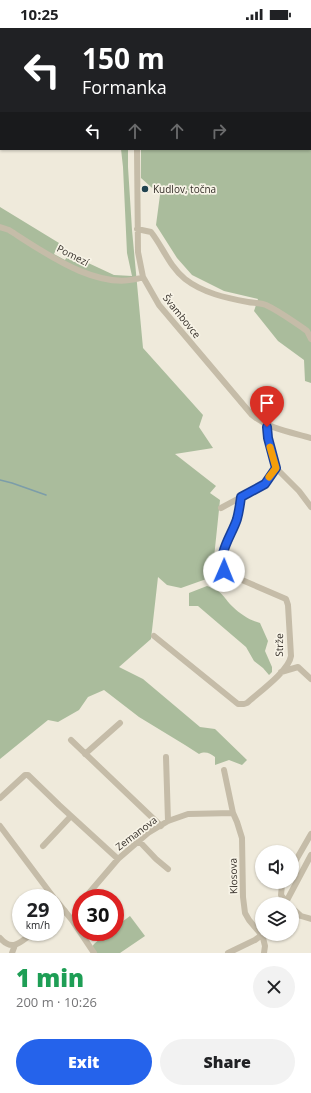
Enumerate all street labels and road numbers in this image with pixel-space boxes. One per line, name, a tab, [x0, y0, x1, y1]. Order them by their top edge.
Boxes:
street label: Pomezí	[55, 241, 92, 269]
street label: Švambovce	[160, 291, 204, 341]
street label: Strže	[272, 633, 286, 657]
street label: Zemanova	[112, 813, 160, 853]
street label: Klosova	[226, 858, 240, 894]

